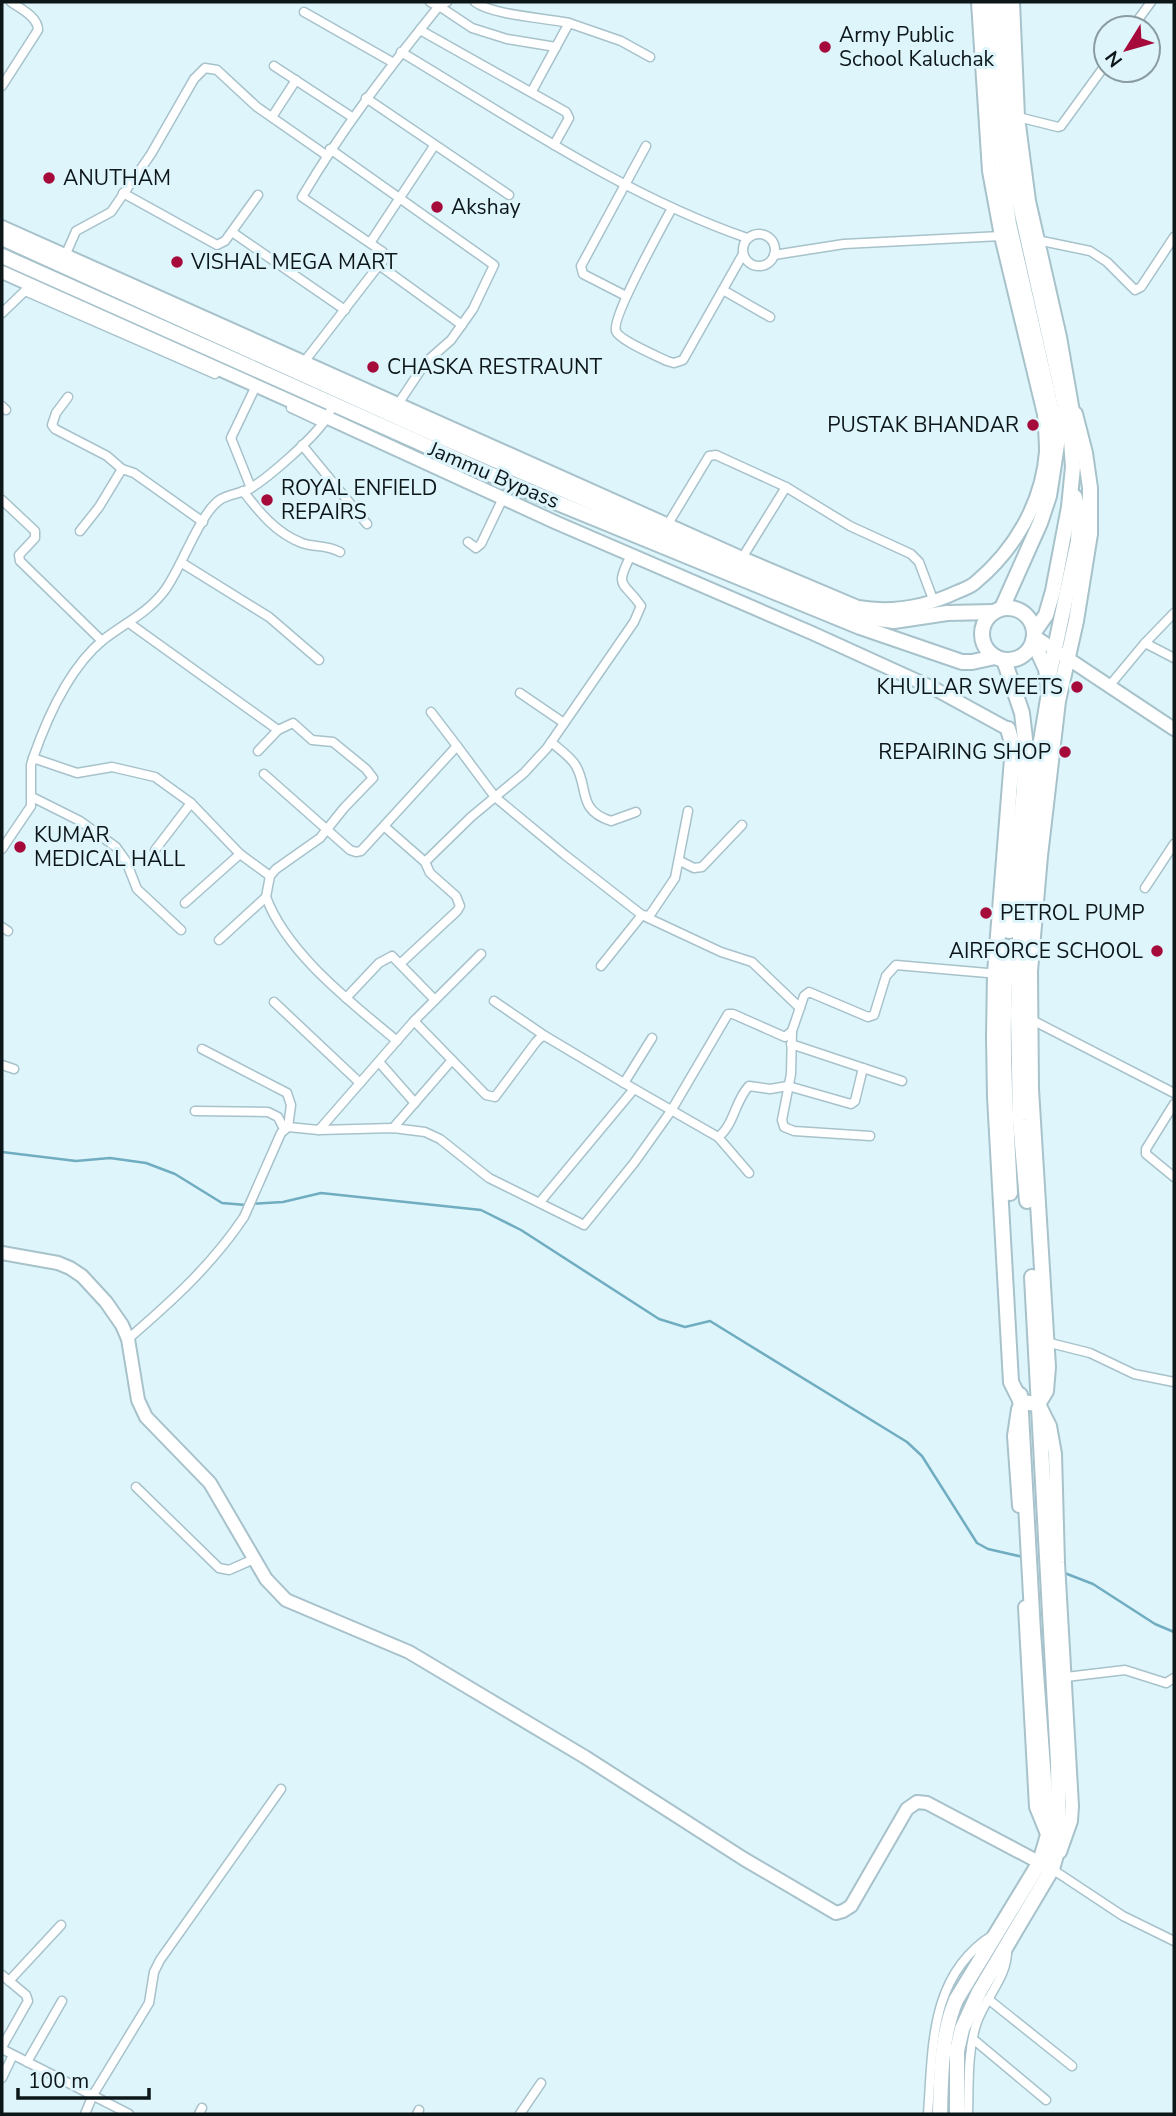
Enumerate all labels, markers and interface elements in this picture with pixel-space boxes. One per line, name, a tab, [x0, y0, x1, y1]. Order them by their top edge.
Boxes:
north arrow	[1092, 14, 1162, 84]
place label: Army Public School Kaluchak	[839, 21, 995, 73]
marker: Army Public School Kaluchak	[817, 39, 833, 55]
text: N	[1100, 45, 1129, 72]
place label: ANUTHAM	[63, 164, 171, 192]
marker: ANUTHAM	[41, 170, 57, 186]
place label: Akshay	[451, 193, 521, 221]
marker: Akshay	[429, 199, 445, 215]
place label: VISHAL MEGA MART	[190, 248, 398, 276]
marker: VISHAL MEGA MART	[169, 254, 185, 270]
place label: CHASKA RESTRAUNT	[387, 353, 603, 381]
marker: CHASKA RESTRAUNT	[365, 359, 381, 375]
place label: PUSTAK BHANDAR	[827, 411, 1019, 439]
marker: PUSTAK BHANDAR	[1025, 417, 1041, 433]
street label: Jammu Bypass	[423, 434, 564, 515]
place label: ROYAL ENFIELD REPAIRS	[281, 474, 437, 526]
marker: ROYAL ENFIELD REPAIRS	[259, 492, 275, 508]
place label: KHULLAR SWEETS	[876, 673, 1063, 701]
marker: KHULLAR SWEETS	[1069, 679, 1085, 695]
place label: REPAIRING SHOP	[878, 738, 1051, 766]
marker: REPAIRING SHOP	[1057, 744, 1073, 760]
place label: KUMAR MEDICAL HALL	[34, 821, 186, 873]
marker: KUMAR MEDICAL HALL	[12, 839, 28, 855]
place label: PETROL PUMP	[1000, 899, 1145, 927]
marker: PETROL PUMP	[978, 905, 994, 921]
place label: AIRFORCE SCHOOL	[949, 937, 1144, 965]
marker: AIRFORCE SCHOOL	[1149, 943, 1165, 959]
scale bar	[18, 2056, 149, 2100]
text: 100 m	[28, 2067, 89, 2095]

